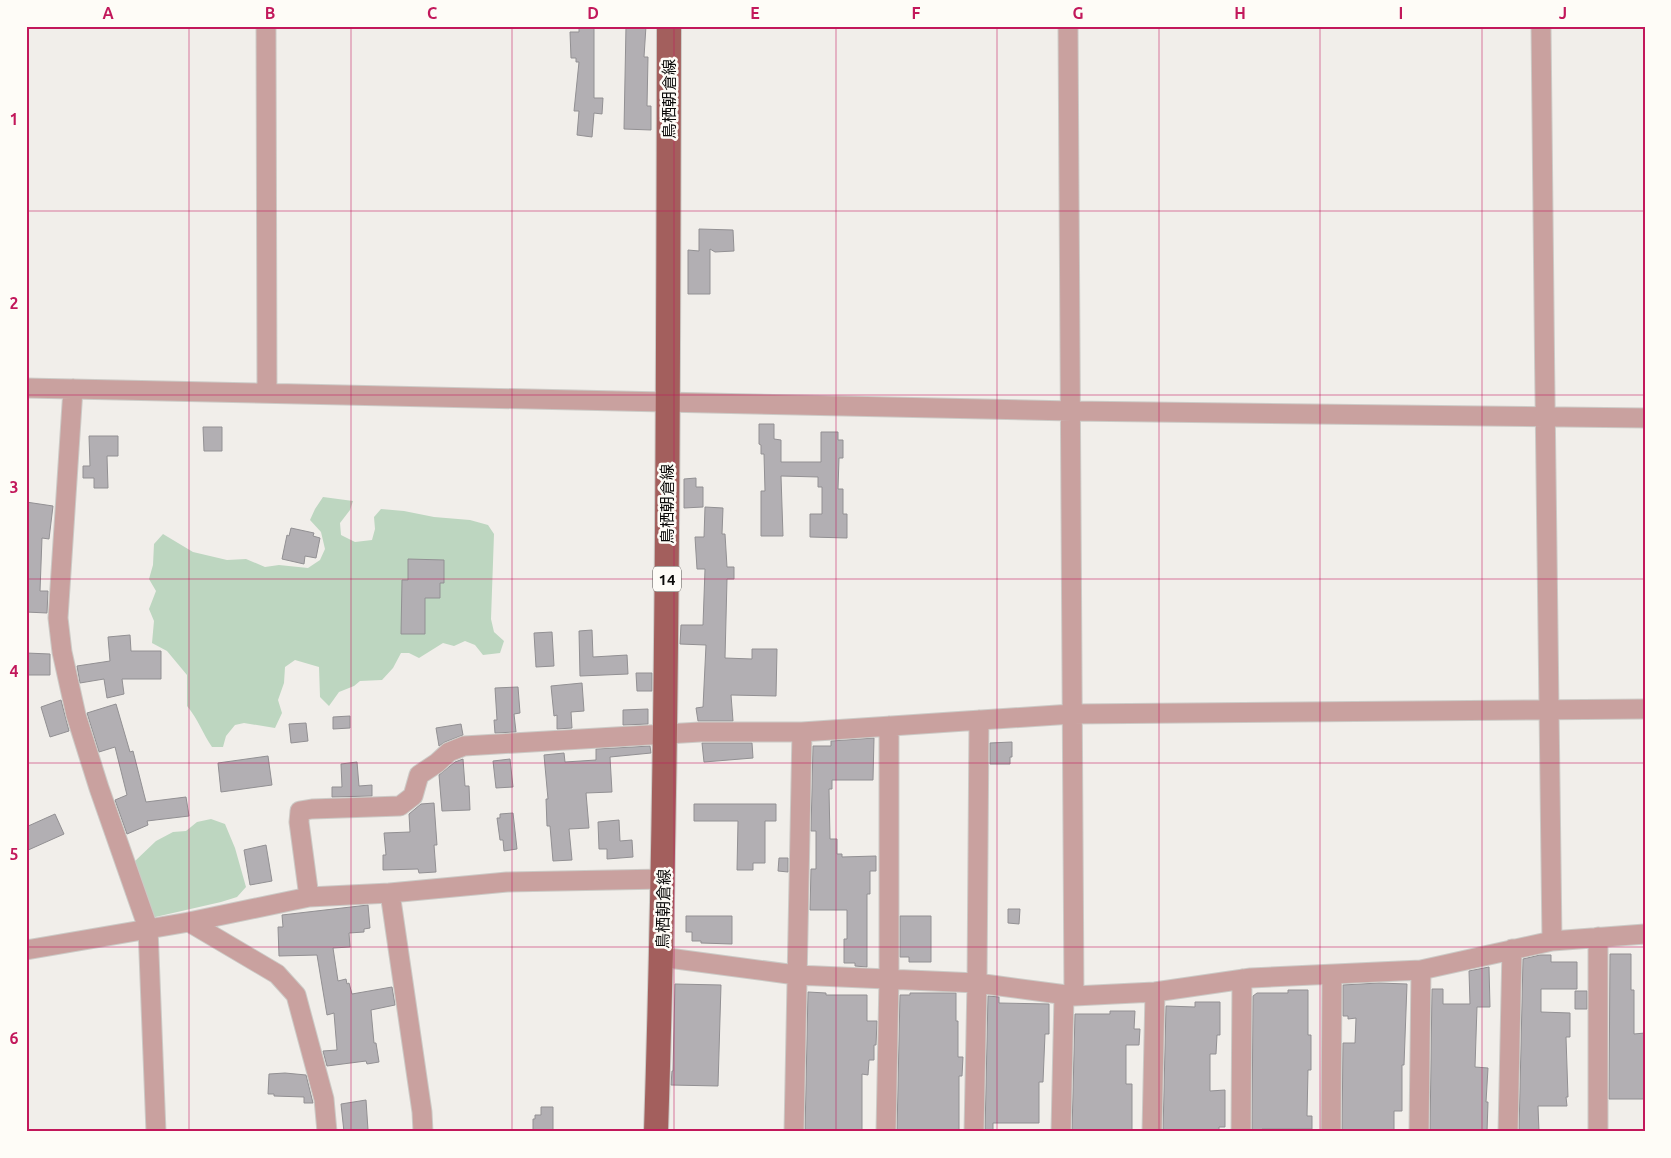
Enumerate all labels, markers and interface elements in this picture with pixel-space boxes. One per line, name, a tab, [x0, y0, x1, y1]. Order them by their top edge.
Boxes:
text: A	[102, 4, 114, 22]
text: B	[265, 4, 275, 22]
text: C	[427, 4, 437, 22]
text: D	[587, 4, 599, 22]
text: E	[750, 4, 760, 22]
text: F	[912, 4, 921, 22]
text: G	[1072, 4, 1084, 22]
text: H	[1234, 4, 1246, 22]
text: I	[1399, 4, 1403, 22]
text: J	[1559, 4, 1567, 22]
street label: 鳥栖朝倉線	[660, 59, 678, 139]
text: 1	[9, 110, 19, 128]
text: 2	[9, 294, 19, 312]
street label: 鳥栖朝倉線	[658, 464, 676, 544]
text: 3	[9, 478, 19, 496]
road number: 14	[653, 566, 681, 592]
text: 4	[9, 662, 19, 680]
text: 5	[9, 845, 19, 863]
street label: 鳥栖朝倉線	[653, 869, 673, 949]
text: 6	[9, 1029, 19, 1047]

